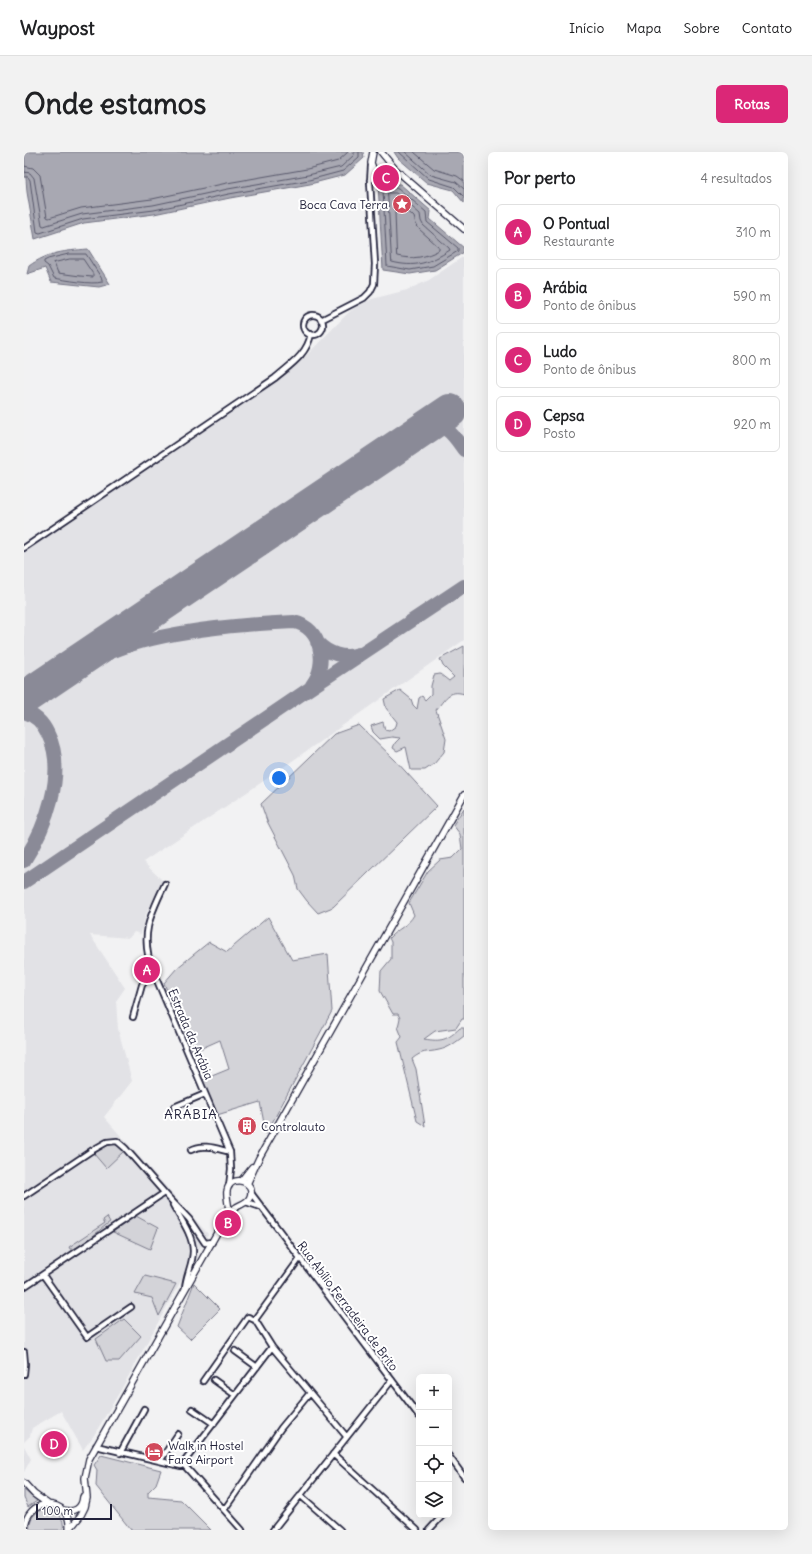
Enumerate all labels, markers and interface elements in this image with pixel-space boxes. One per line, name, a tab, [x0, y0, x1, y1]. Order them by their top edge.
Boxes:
text: Waypost	[20, 16, 95, 40]
text: Início	[569, 19, 604, 37]
text: Mapa	[626, 19, 662, 37]
text: Sobre	[684, 19, 720, 37]
text: Contato	[742, 19, 792, 37]
button: Rotas	[716, 85, 788, 123]
text: Onde estamos	[24, 86, 206, 122]
pin: C	[373, 163, 399, 193]
text: Por perto	[504, 167, 575, 189]
text: 4 resultados	[700, 170, 772, 187]
place icon: Boca Cava Terra	[391, 193, 413, 215]
place label: Boca Cava Terra	[299, 197, 388, 212]
text: O Pontual	[543, 214, 610, 233]
text: A	[514, 224, 522, 241]
text: 310 m	[736, 224, 771, 241]
text: Restaurante	[543, 233, 615, 250]
text: Arábia	[543, 278, 587, 297]
text: B	[514, 288, 522, 305]
text: 590 m	[733, 288, 771, 305]
text: Ponto de ônibus	[543, 297, 636, 314]
text: Ludo	[543, 342, 577, 361]
text: C	[514, 352, 522, 369]
text: 800 m	[732, 352, 771, 369]
text: Ponto de ônibus	[543, 361, 636, 378]
text: Cepsa	[543, 406, 585, 425]
text: D	[513, 416, 523, 433]
text: 920 m	[733, 416, 771, 433]
text: Posto	[543, 425, 575, 442]
your location	[269, 768, 289, 788]
pin: A	[134, 955, 160, 985]
street label: Estrada da Arábia	[165, 986, 217, 1082]
district label: ARÁBIA	[164, 1105, 218, 1123]
building icon: Controlauto	[236, 1115, 258, 1137]
place label: Controlauto	[261, 1119, 325, 1134]
pin: B	[215, 1208, 241, 1238]
street label: Rua Abílio Ferradeira de Brito	[294, 1238, 402, 1374]
map controls	[416, 1374, 452, 1518]
button: +	[416, 1374, 452, 1410]
button: −	[416, 1410, 452, 1446]
pin: D	[41, 1429, 67, 1459]
place label: Walk in Hostel Faro Airport	[168, 1438, 243, 1467]
hotel icon: Walk in Hostel Faro Airport	[143, 1441, 165, 1463]
button: locate	[416, 1446, 452, 1482]
button: layers	[416, 1482, 452, 1518]
scale bar	[36, 1502, 112, 1521]
text: 100 m	[42, 1504, 73, 1518]

